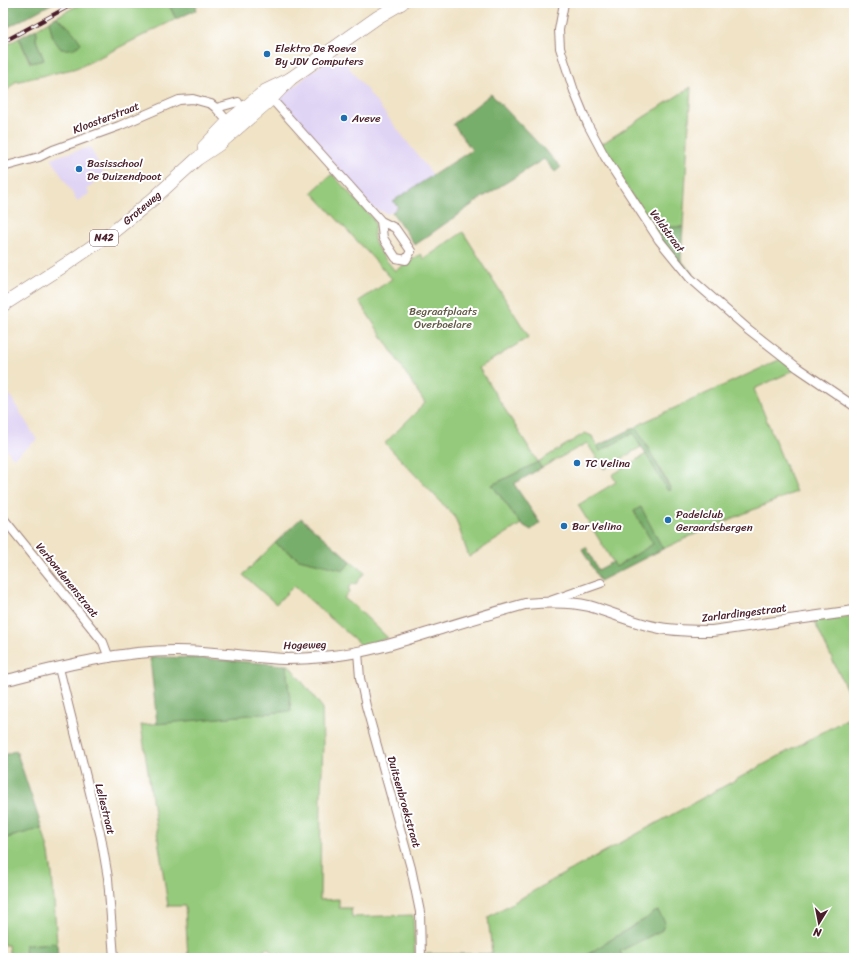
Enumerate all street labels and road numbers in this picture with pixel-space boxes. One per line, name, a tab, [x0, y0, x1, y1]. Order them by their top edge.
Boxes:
street label: Kloosterstraat	[70, 96, 142, 139]
street label: Groteweg	[118, 186, 166, 230]
street label: Veldstraat	[645, 205, 690, 257]
road number: N42	[90, 230, 118, 246]
street label: Verbondenenstraat	[31, 538, 103, 622]
street label: Zarlardingestraat	[700, 598, 788, 628]
street label: Hogeweg	[283, 635, 327, 655]
street label: Duitsenbroekstraat	[382, 754, 426, 850]
street label: Leliestraat	[89, 781, 121, 837]

